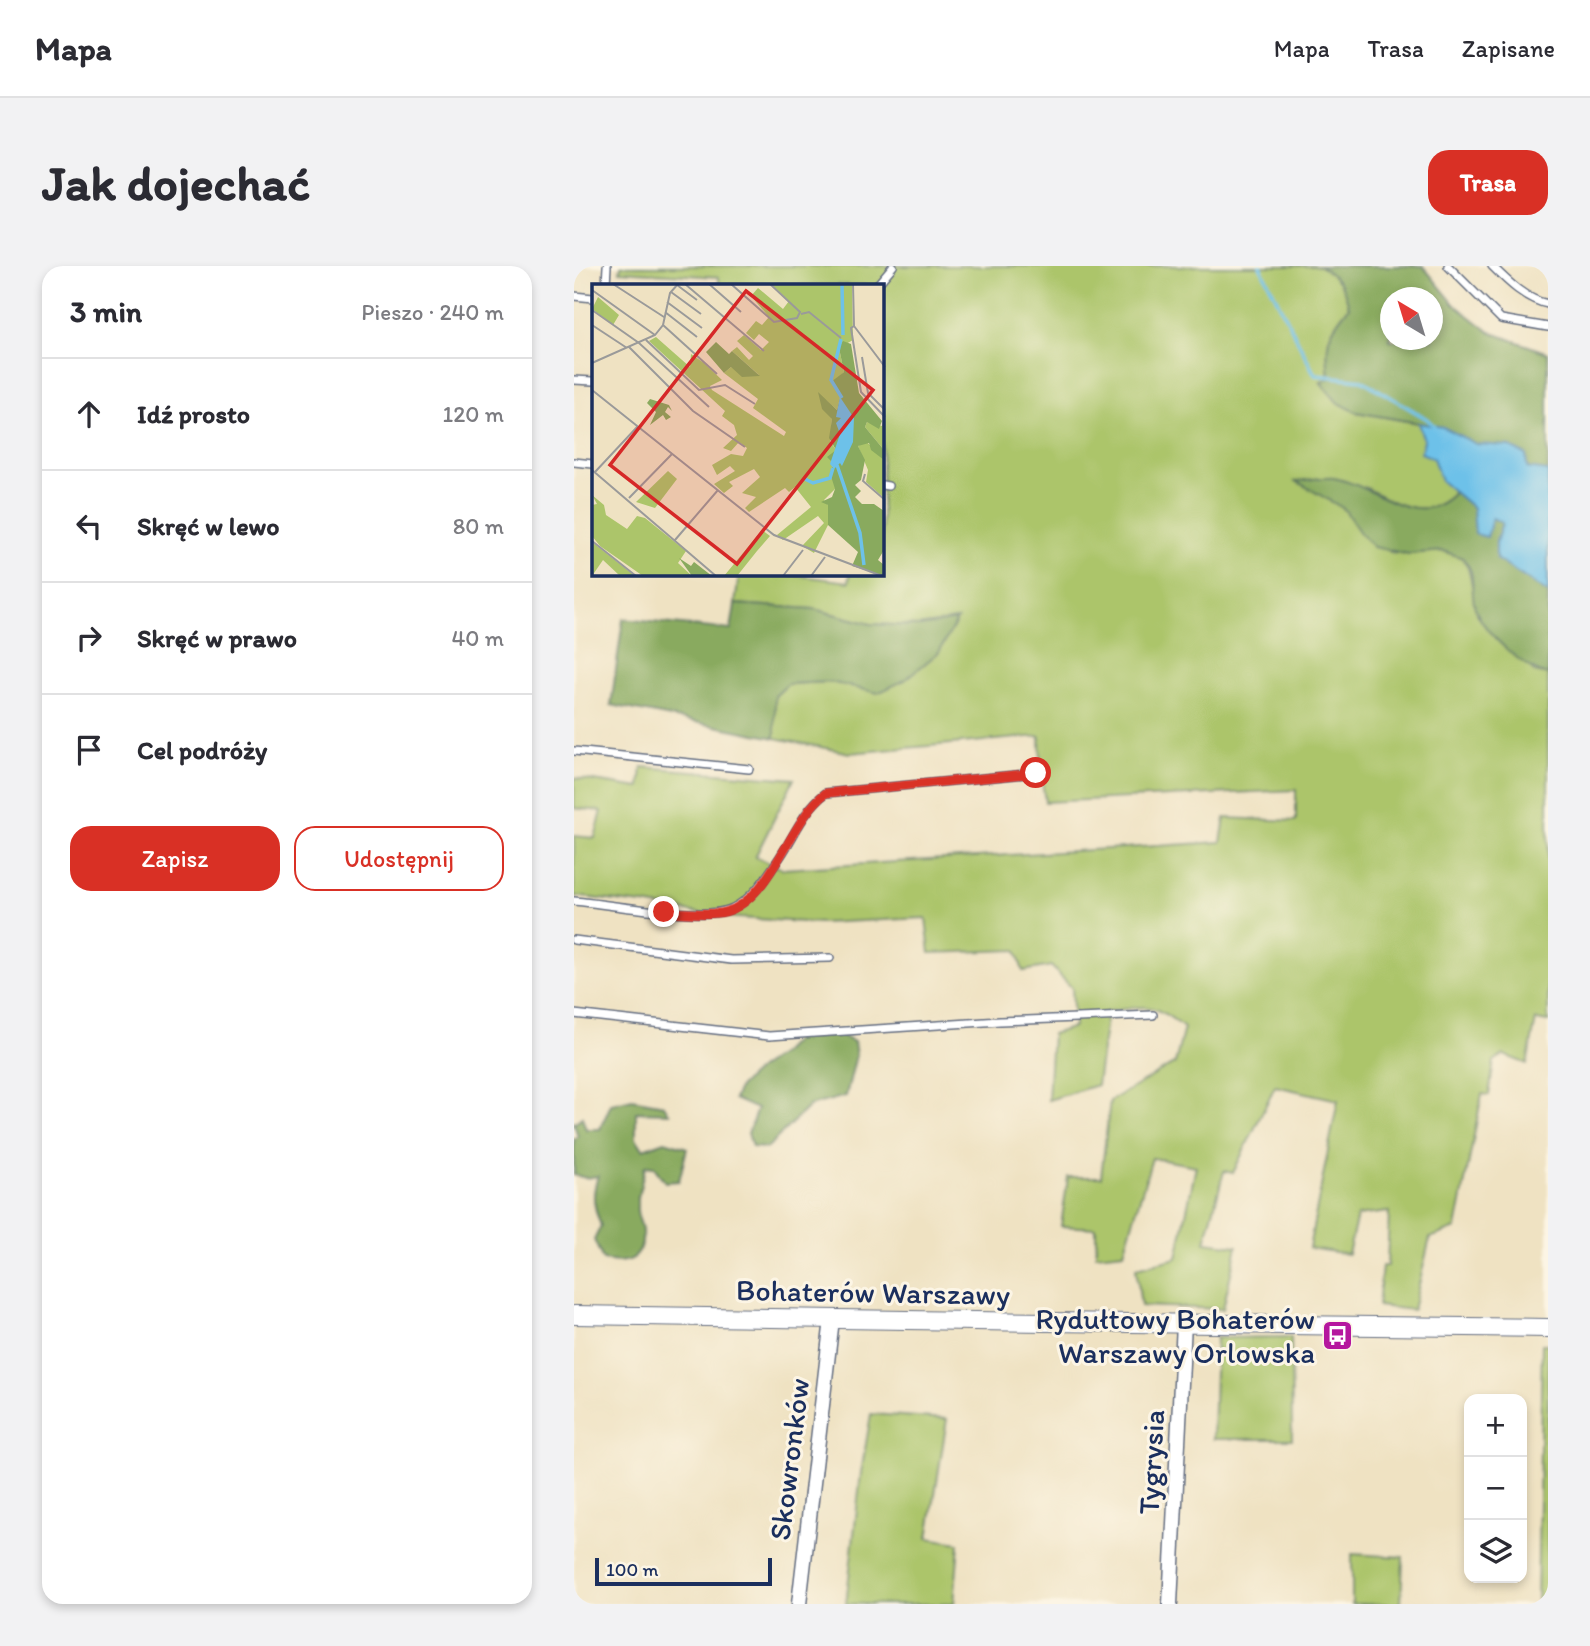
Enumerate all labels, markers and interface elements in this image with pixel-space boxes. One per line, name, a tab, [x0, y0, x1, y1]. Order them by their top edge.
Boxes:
text: Mapa	[35, 29, 112, 68]
text: Mapa	[1274, 34, 1330, 63]
text: Trasa	[1368, 34, 1424, 63]
text: Zapisane	[1462, 34, 1555, 63]
button: Trasa	[1428, 150, 1548, 215]
text: Jak dojechać	[42, 153, 310, 212]
inset map	[592, 284, 884, 576]
north arrow	[1380, 287, 1443, 350]
text: 3 min	[70, 293, 142, 330]
text: Pieszo · 240 m	[361, 298, 504, 326]
icon: ahead	[70, 395, 108, 433]
text: Idź prosto	[137, 398, 250, 430]
text: 120 m	[443, 400, 504, 428]
icon: left	[70, 507, 108, 545]
text: Skręć w lewo	[137, 510, 280, 542]
text: 80 m	[453, 512, 504, 540]
icon: right	[70, 619, 108, 657]
text: Skręć w prawo	[137, 622, 297, 654]
text: 40 m	[451, 624, 504, 652]
icon: arrive	[70, 731, 108, 769]
text: Cel podróży	[137, 734, 267, 766]
route start	[1020, 757, 1051, 788]
button: Zapisz	[70, 826, 280, 891]
button: Udostępnij	[294, 826, 504, 891]
route end	[648, 896, 679, 927]
street label: Bohaterów Warszawy	[736, 1271, 1010, 1313]
place label: Rydułtowy Bohaterów Warszawy Orlowska	[1035, 1300, 1315, 1371]
bus stop icon: Rydułtowy Bohaterów Warszawy Orlowska	[1321, 1318, 1355, 1352]
street label: Skowronków	[761, 1376, 817, 1542]
map controls	[1464, 1394, 1527, 1583]
button: +	[1464, 1394, 1527, 1457]
street label: Tygrysia	[1130, 1408, 1172, 1515]
button: −	[1464, 1457, 1527, 1520]
button: layers	[1464, 1520, 1527, 1583]
scale bar	[595, 1555, 772, 1587]
text: 100 m	[606, 1558, 658, 1581]

